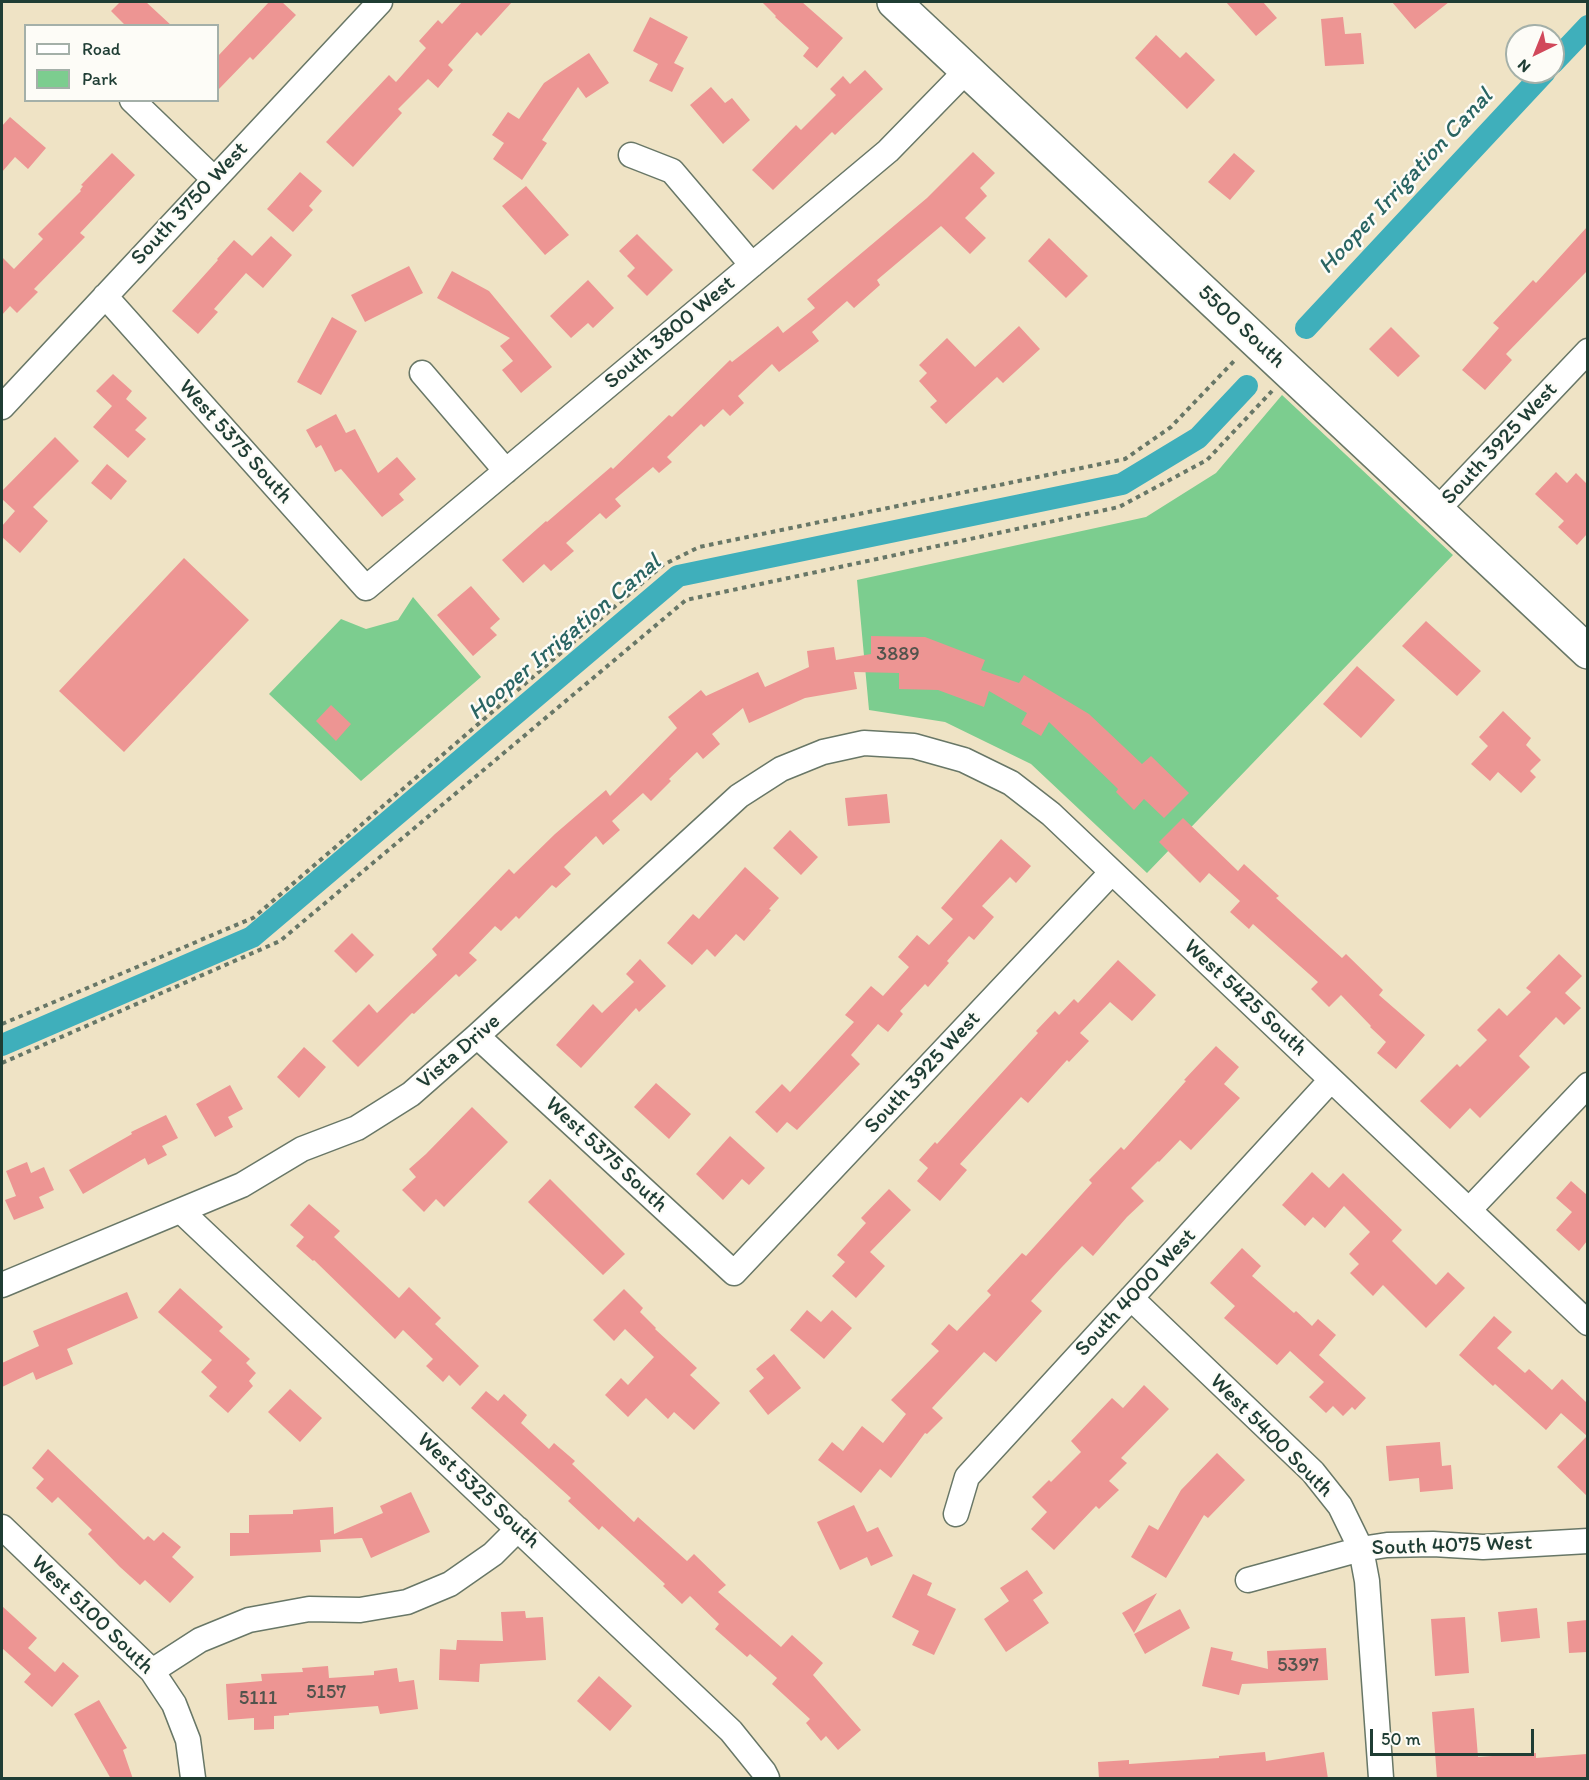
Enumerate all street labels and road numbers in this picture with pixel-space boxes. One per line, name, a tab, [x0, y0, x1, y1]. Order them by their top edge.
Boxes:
street label: South 3750 West	[126, 137, 254, 271]
street label: South 3800 West	[599, 271, 741, 395]
street label: 5500 South	[1192, 280, 1290, 374]
street label: West 5375 South	[172, 375, 298, 509]
street label: South 3925 West	[1436, 377, 1564, 511]
street label: West 5425 South	[1178, 934, 1312, 1062]
street label: South 3925 West	[859, 1006, 987, 1140]
street label: Vista Drive	[412, 1009, 506, 1095]
street label: West 5375 South	[539, 1092, 673, 1218]
street label: South 4000 West	[1070, 1223, 1202, 1363]
street label: West 5400 South	[1204, 1369, 1338, 1503]
street label: West 5325 South	[411, 1427, 545, 1555]
street label: South 4075 West	[1371, 1530, 1533, 1562]
street label: West 5100 South	[25, 1550, 159, 1680]

